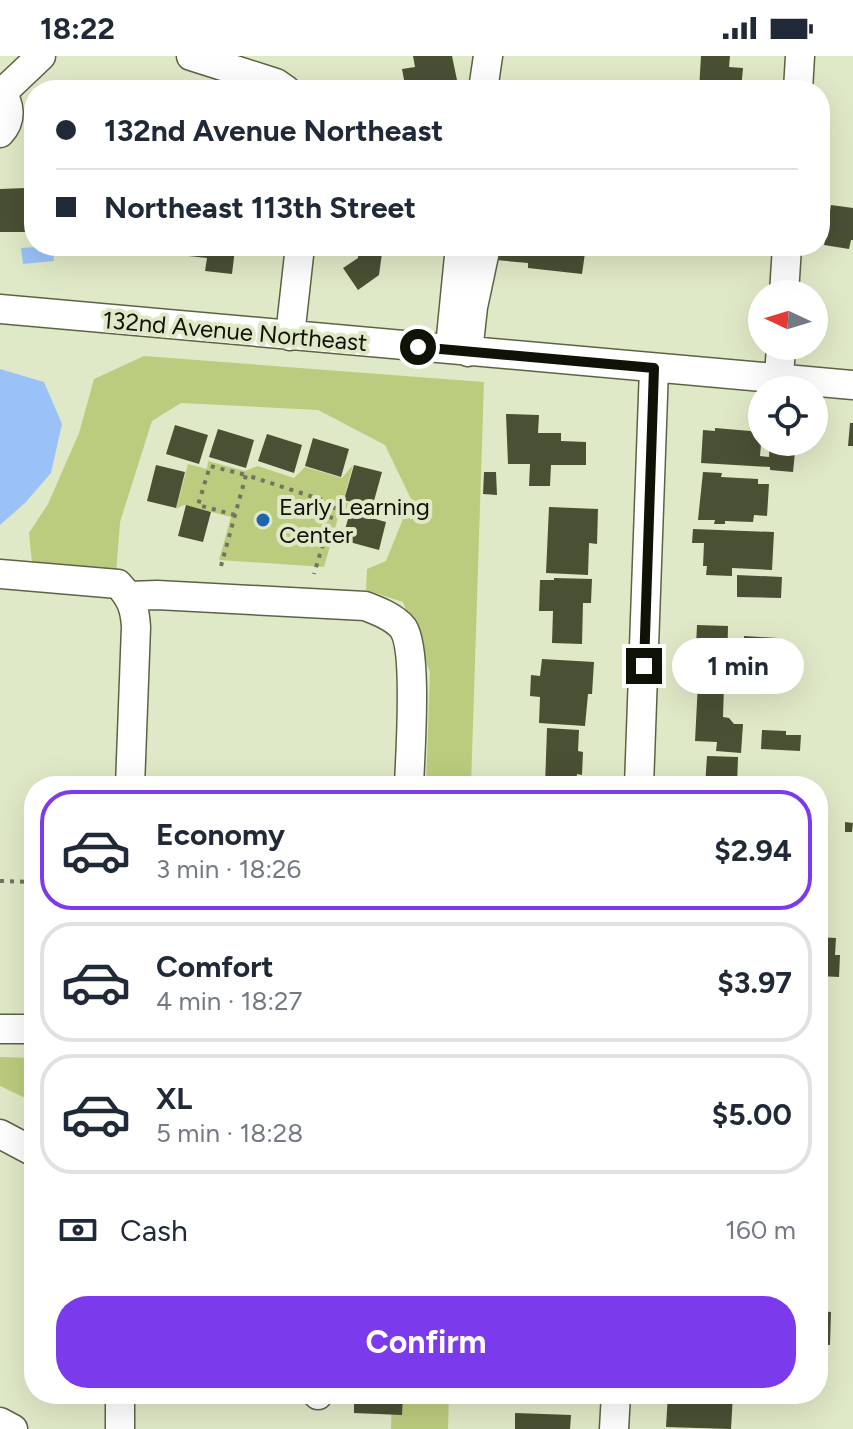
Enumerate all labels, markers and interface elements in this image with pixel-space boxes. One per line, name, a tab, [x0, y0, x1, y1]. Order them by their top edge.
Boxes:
text: 18:22	[40, 10, 115, 47]
text: 132nd Avenue Northeast	[104, 112, 443, 149]
text: Northeast 113th Street	[104, 189, 416, 226]
north arrow	[748, 280, 828, 360]
map controls	[748, 280, 828, 456]
street label: 132nd Avenue Northeast	[101, 305, 369, 357]
route start	[400, 329, 436, 365]
button: locate	[748, 376, 828, 456]
place label: Early Learning Center	[279, 492, 430, 549]
marker: Early Learning Center	[254, 511, 272, 529]
callout: 1 min	[672, 638, 804, 694]
route end	[626, 648, 662, 684]
text: 1 min	[707, 650, 769, 682]
icon: car	[60, 814, 132, 886]
text: Economy	[156, 816, 285, 853]
text: $2.94	[714, 832, 792, 869]
text: 3 min · 18:26	[156, 853, 301, 885]
icon: car	[60, 946, 132, 1018]
text: Comfort	[156, 948, 274, 985]
text: $3.97	[717, 964, 792, 1001]
text: 4 min · 18:27	[156, 985, 302, 1017]
icon: car	[60, 1078, 132, 1150]
text: XL	[156, 1080, 192, 1117]
text: $5.00	[712, 1096, 792, 1133]
text: 5 min · 18:28	[156, 1117, 303, 1149]
icon: cash	[56, 1208, 100, 1252]
text: Cash	[120, 1212, 188, 1249]
text: 160 m	[725, 1214, 796, 1246]
button: Confirm	[56, 1296, 796, 1388]

